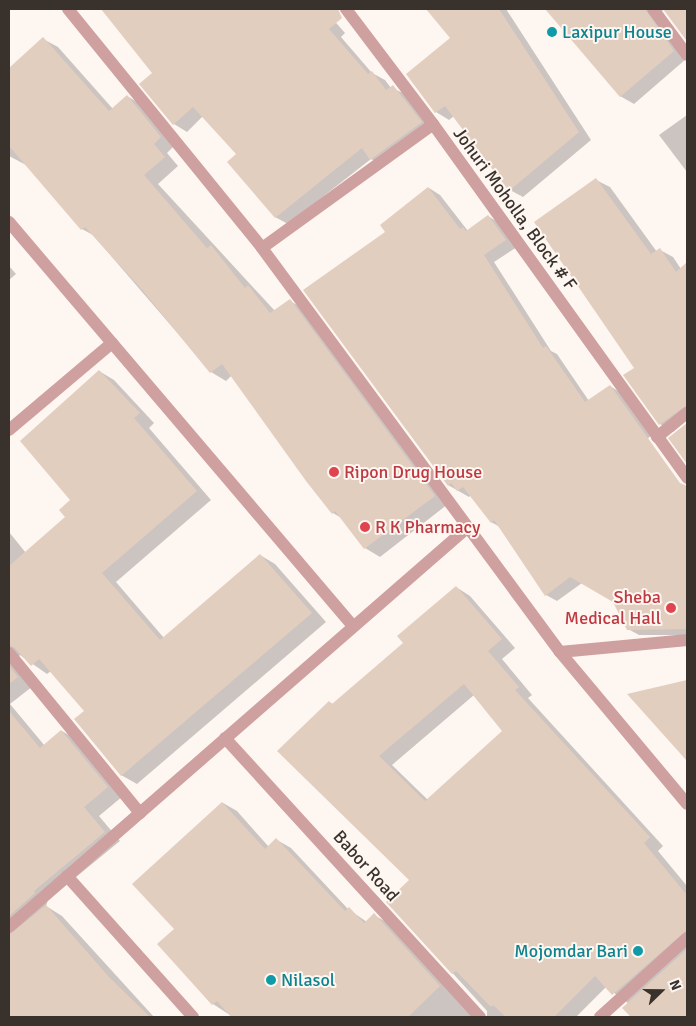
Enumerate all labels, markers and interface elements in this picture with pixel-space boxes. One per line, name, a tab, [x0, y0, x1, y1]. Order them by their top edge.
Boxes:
place label: Laxipur House	[562, 21, 672, 43]
marker: Laxipur House	[546, 26, 558, 38]
street label: Johuri Moholla, Block # F	[449, 123, 581, 295]
place label: Ripon Drug House	[344, 461, 482, 483]
marker: Ripon Drug House	[328, 466, 340, 478]
place label: R K Pharmacy	[375, 516, 481, 538]
marker: R K Pharmacy	[359, 521, 371, 533]
place label: Sheba Medical Hall	[565, 587, 661, 630]
marker: Sheba Medical Hall	[665, 602, 677, 614]
street label: Babor Road	[329, 826, 403, 906]
place label: Mojomdar Bari	[514, 940, 628, 962]
marker: Mojomdar Bari	[632, 945, 644, 957]
north arrow	[636, 966, 686, 1016]
place label: Nilasol	[281, 969, 335, 991]
marker: Nilasol	[265, 974, 277, 986]
text: N	[666, 977, 685, 993]

